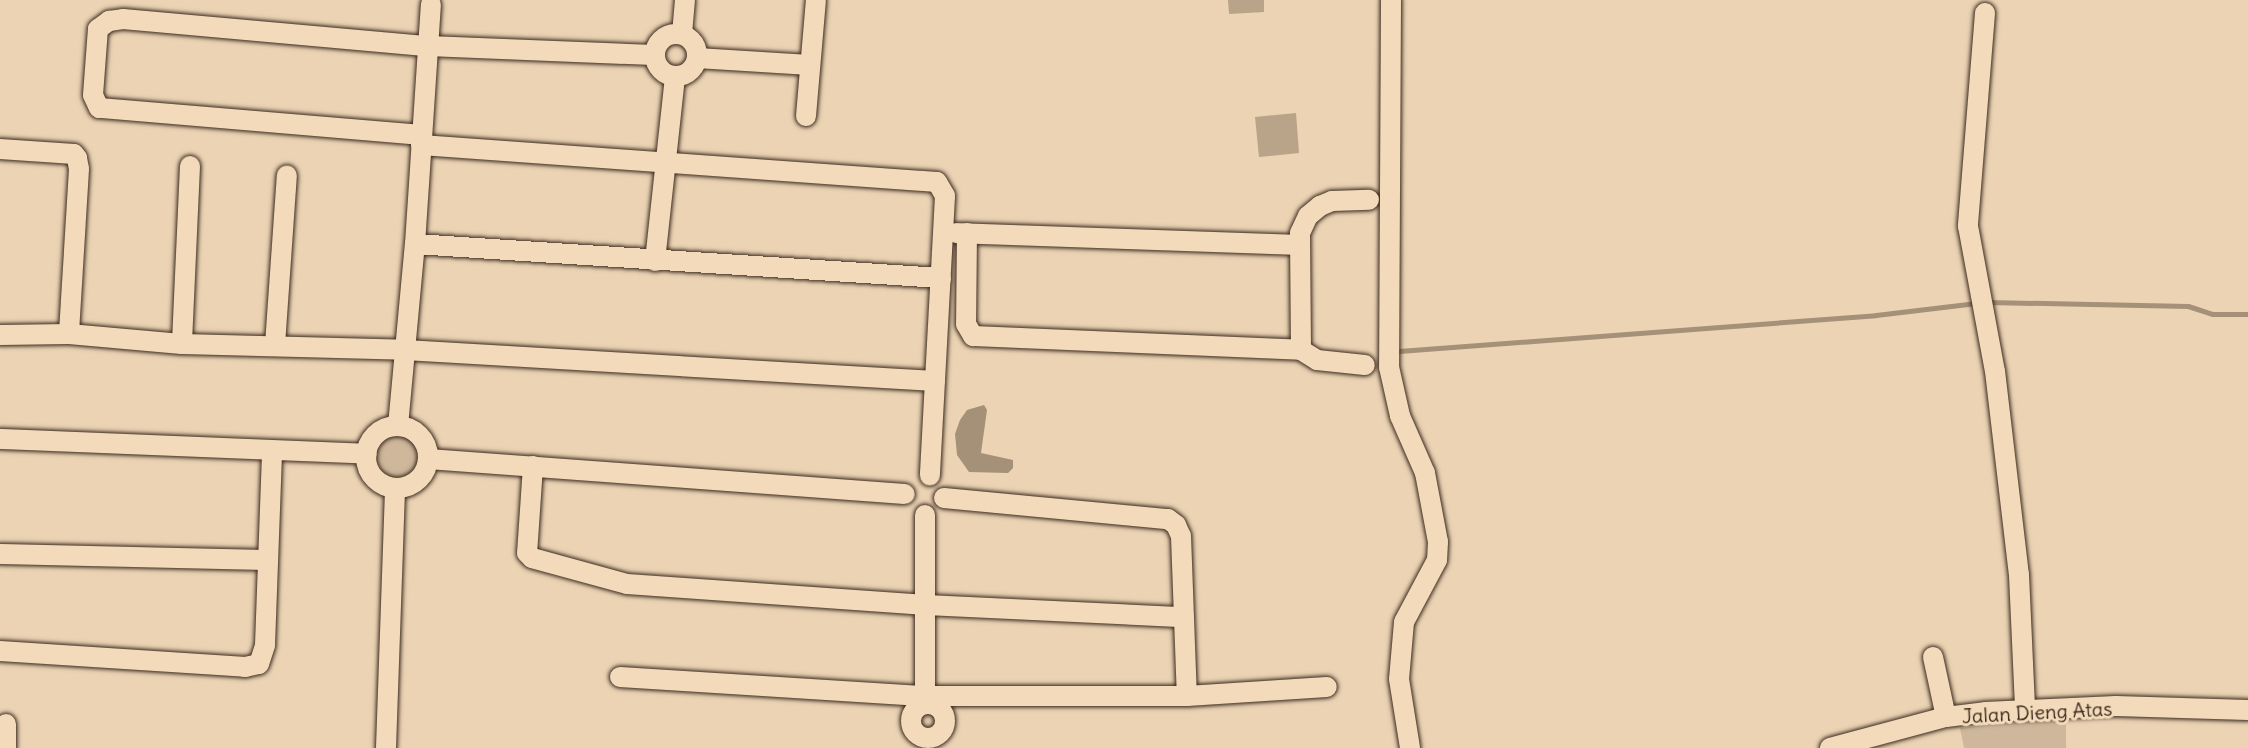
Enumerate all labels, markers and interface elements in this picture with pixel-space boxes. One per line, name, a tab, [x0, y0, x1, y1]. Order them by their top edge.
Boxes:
street label: Jalan Dieng Atas	[1961, 696, 2113, 728]

